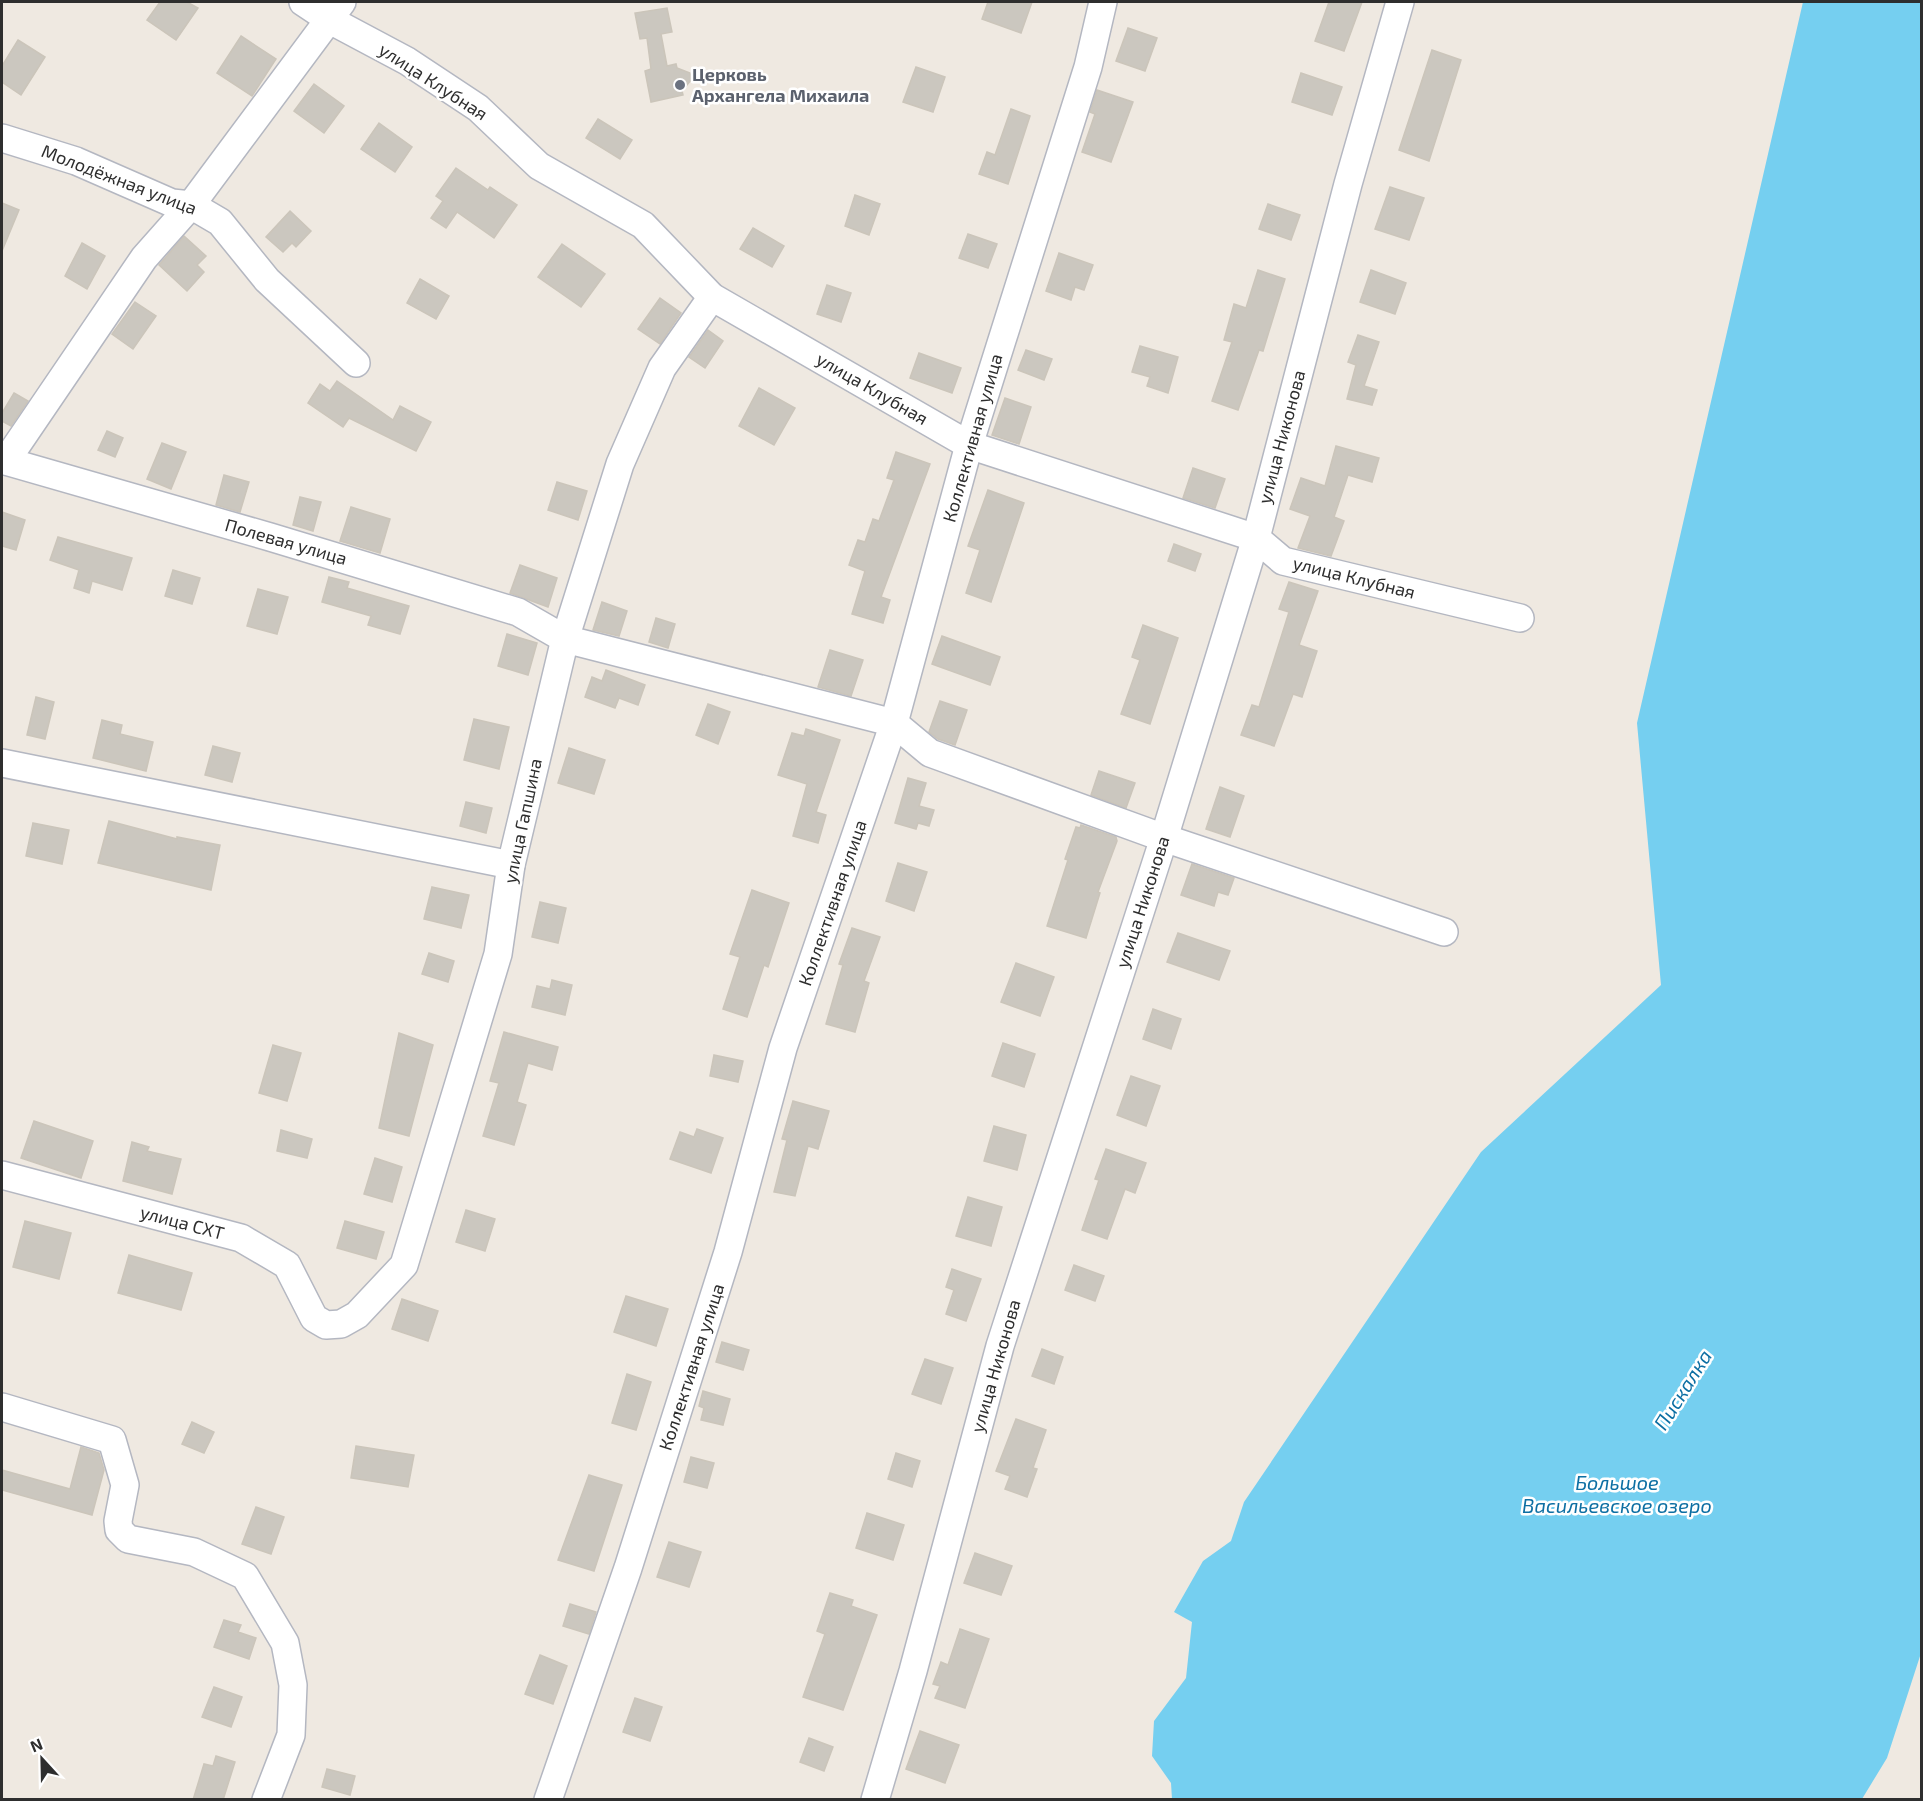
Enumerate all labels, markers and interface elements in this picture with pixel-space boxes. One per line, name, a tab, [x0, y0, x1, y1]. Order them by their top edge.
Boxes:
street label: улица Клубная	[375, 38, 492, 125]
place label: Церковь Архангела Михаила	[692, 63, 869, 106]
marker: Церковь Архангела Михаила	[673, 78, 687, 92]
street label: Молодёжная улица	[38, 139, 200, 219]
street label: улица Клубная	[813, 347, 932, 429]
street label: Коллективная улица	[937, 351, 1007, 525]
street label: улица Никонова	[1253, 368, 1309, 506]
street label: Полевая улица	[223, 513, 350, 569]
street label: улица Клубная	[1291, 551, 1418, 603]
street label: улица Гапшина	[498, 756, 546, 885]
street label: Коллективная улица	[793, 817, 871, 989]
street label: улица Никонова	[1110, 833, 1174, 970]
street label: улица СХТ	[138, 1200, 227, 1244]
street label: Коллективная улица	[654, 1280, 728, 1453]
street label: улица Никонова	[966, 1297, 1025, 1435]
water label: Пискалка	[1648, 1345, 1716, 1434]
water label: Большое Васильевское озеро	[1522, 1470, 1712, 1517]
north arrow	[12, 1729, 72, 1789]
text: N	[27, 1734, 45, 1756]

